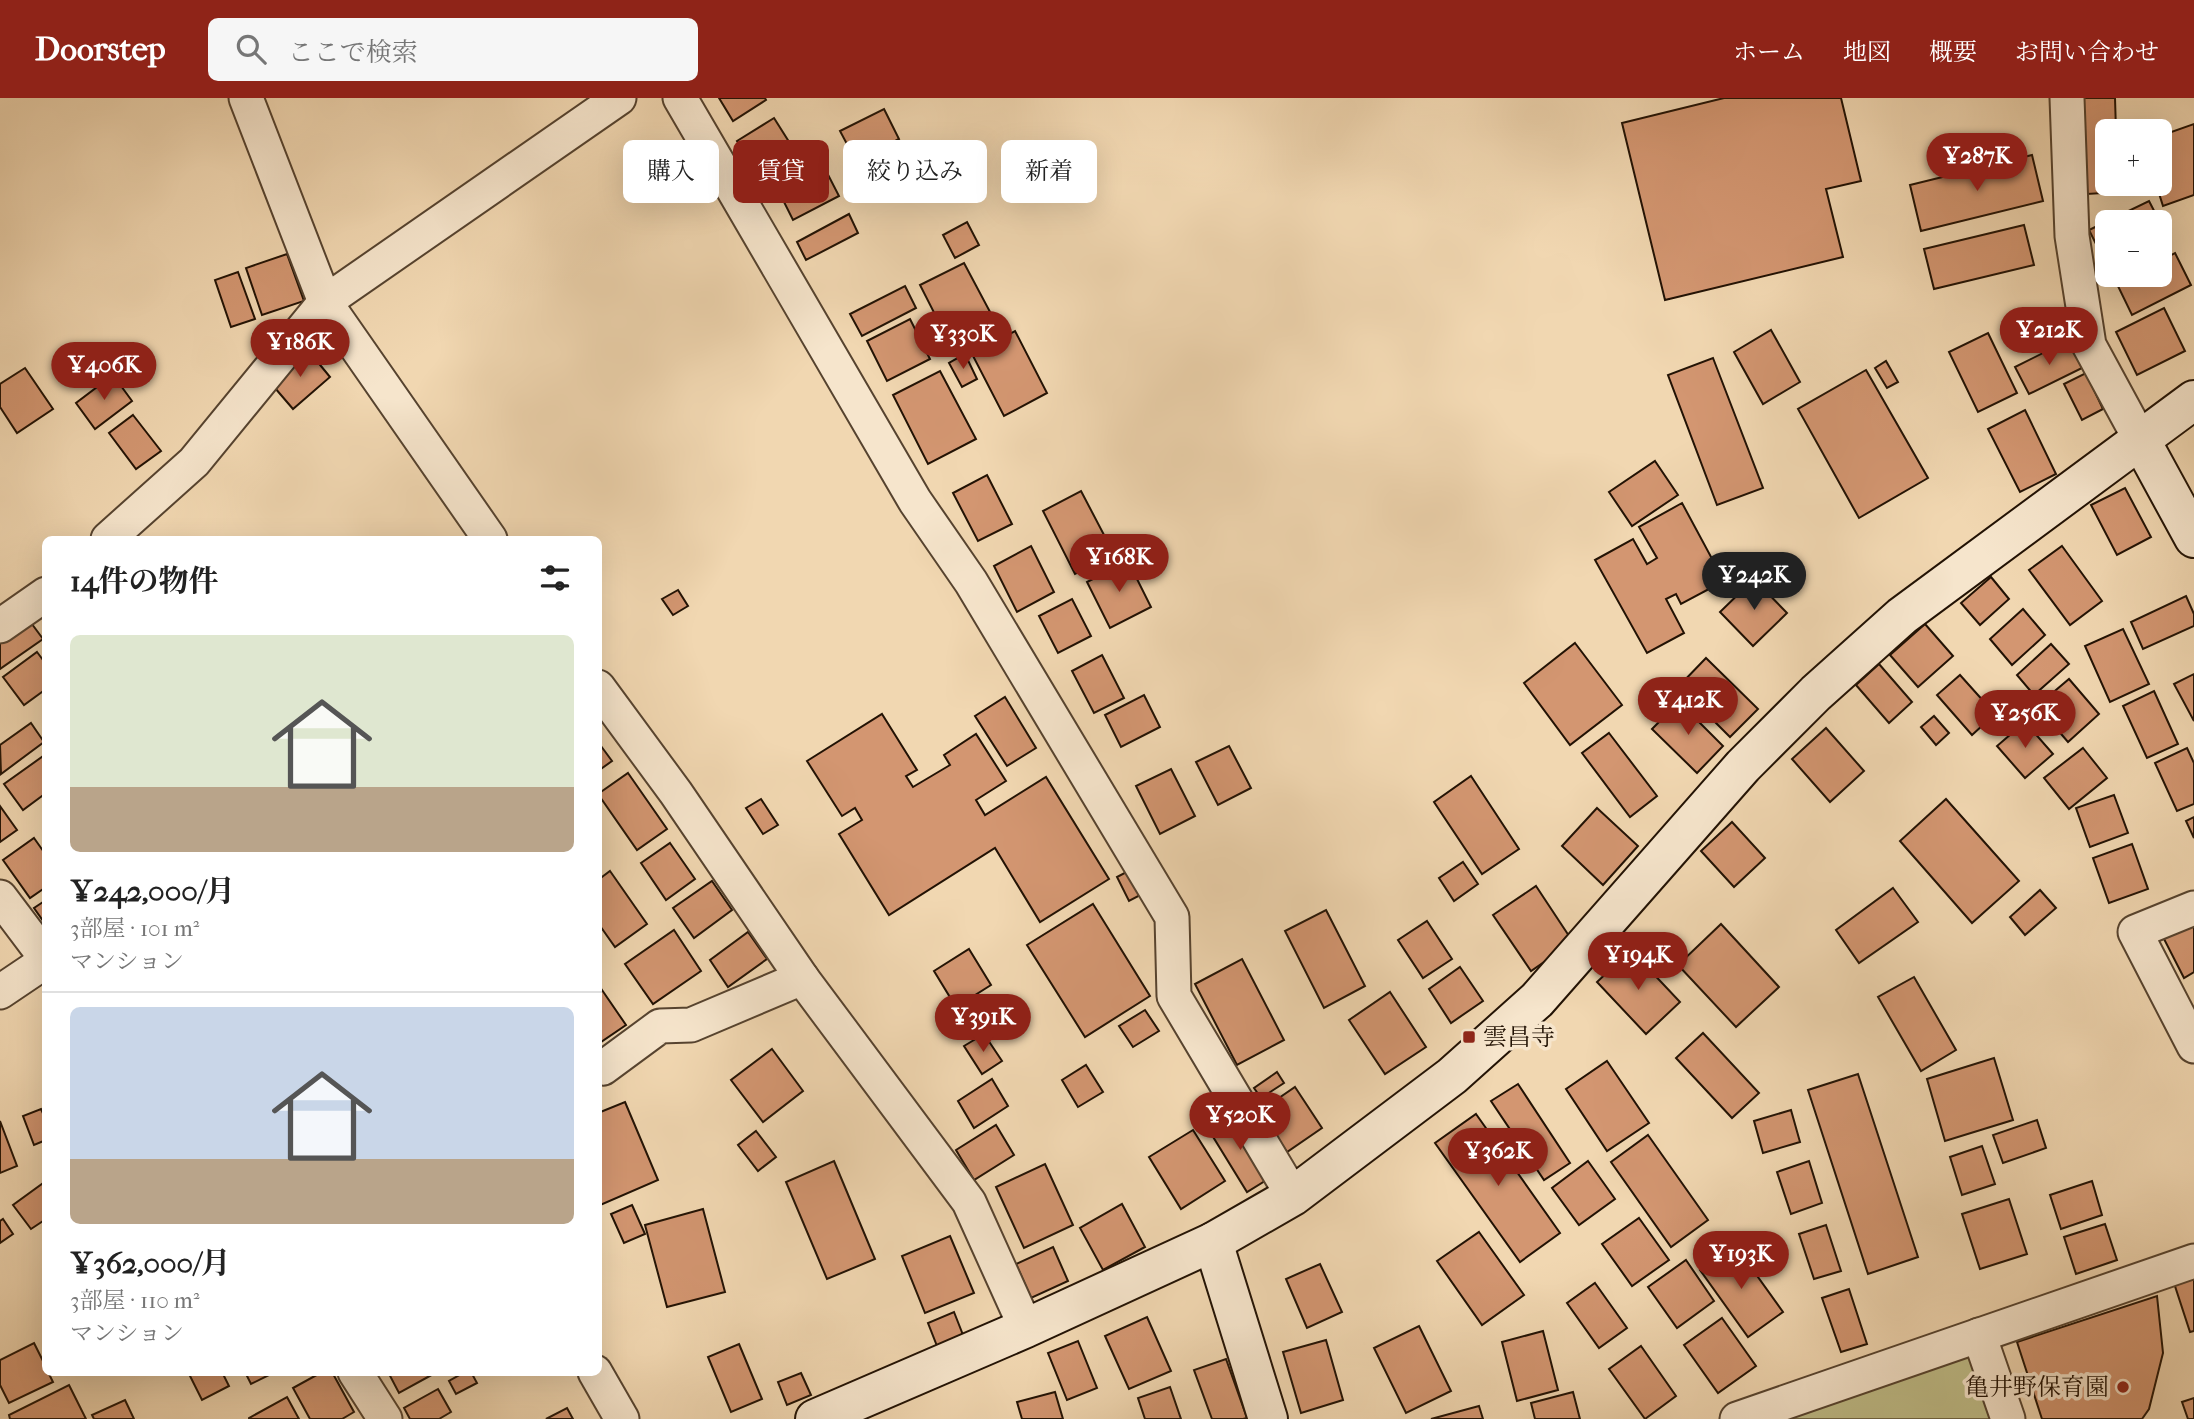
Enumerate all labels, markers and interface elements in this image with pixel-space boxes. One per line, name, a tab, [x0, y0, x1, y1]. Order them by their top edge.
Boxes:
search box	[208, 18, 698, 81]
text: Doorstep	[35, 30, 166, 69]
icon: search	[232, 30, 270, 68]
text: ここで検索	[288, 37, 418, 68]
text: ホーム	[1733, 38, 1805, 66]
text: 地図	[1843, 38, 1891, 66]
text: 概要	[1929, 38, 1977, 66]
text: お問い合わせ	[2015, 38, 2159, 66]
map controls	[2095, 119, 2172, 287]
button: +	[2095, 119, 2172, 196]
pin: ¥287K	[1928, 134, 2026, 193]
chip: 購入	[623, 140, 719, 203]
chip: 賃貸	[733, 140, 829, 203]
chip: 絞り込み	[843, 140, 987, 203]
chip: 新着	[1001, 140, 1097, 203]
text: ¥287K	[1942, 142, 2012, 169]
button: −	[2095, 210, 2172, 287]
pin: ¥212K	[2000, 308, 2098, 367]
pin: ¥330K	[914, 312, 1012, 371]
text: ¥212K	[2016, 316, 2082, 343]
pin: ¥186K	[251, 320, 349, 379]
text: ¥330K	[930, 320, 996, 347]
text: ¥186K	[267, 328, 333, 355]
pin: ¥406K	[55, 342, 153, 402]
text: ¥406K	[67, 351, 141, 378]
pin: ¥168K	[1070, 534, 1168, 594]
text: ¥168K	[1086, 543, 1152, 570]
pin: ¥242K	[1705, 552, 1803, 612]
icon: filters	[536, 559, 574, 597]
text: ¥242K	[1718, 561, 1790, 588]
text: 14件の物件	[70, 564, 218, 599]
pin: ¥412K	[1639, 678, 1737, 737]
icon: home	[259, 681, 385, 807]
text: ¥412K	[1654, 686, 1722, 713]
pin: ¥256K	[1976, 690, 2074, 750]
text: ¥256K	[1991, 699, 2059, 726]
text: ¥242,000/月	[70, 874, 235, 909]
text: 3部屋 · 101 m²	[70, 915, 199, 942]
pin: ¥194K	[1589, 932, 1687, 992]
text: ¥194K	[1604, 941, 1672, 968]
text: マンション	[70, 948, 184, 975]
pin: ¥391K	[934, 995, 1032, 1054]
text: ¥391K	[951, 1003, 1015, 1030]
place label: 雲昌寺	[1483, 1023, 1555, 1051]
marker: 雲昌寺	[1461, 1029, 1477, 1045]
icon: home	[259, 1053, 385, 1179]
pin: ¥520K	[1191, 1093, 1289, 1152]
text: ¥520K	[1205, 1101, 1275, 1128]
pin: ¥362K	[1449, 1128, 1547, 1188]
text: ¥362K	[1464, 1137, 1532, 1164]
pin: ¥193K	[1692, 1232, 1790, 1291]
text: ¥193K	[1709, 1240, 1773, 1267]
text: ¥362,000/月	[70, 1246, 230, 1281]
text: 3部屋 · 110 m²	[70, 1287, 199, 1314]
text: マンション	[70, 1320, 184, 1347]
place label: 亀井野保育園	[1965, 1373, 2109, 1401]
marker: 亀井野保育園	[2115, 1379, 2131, 1395]

